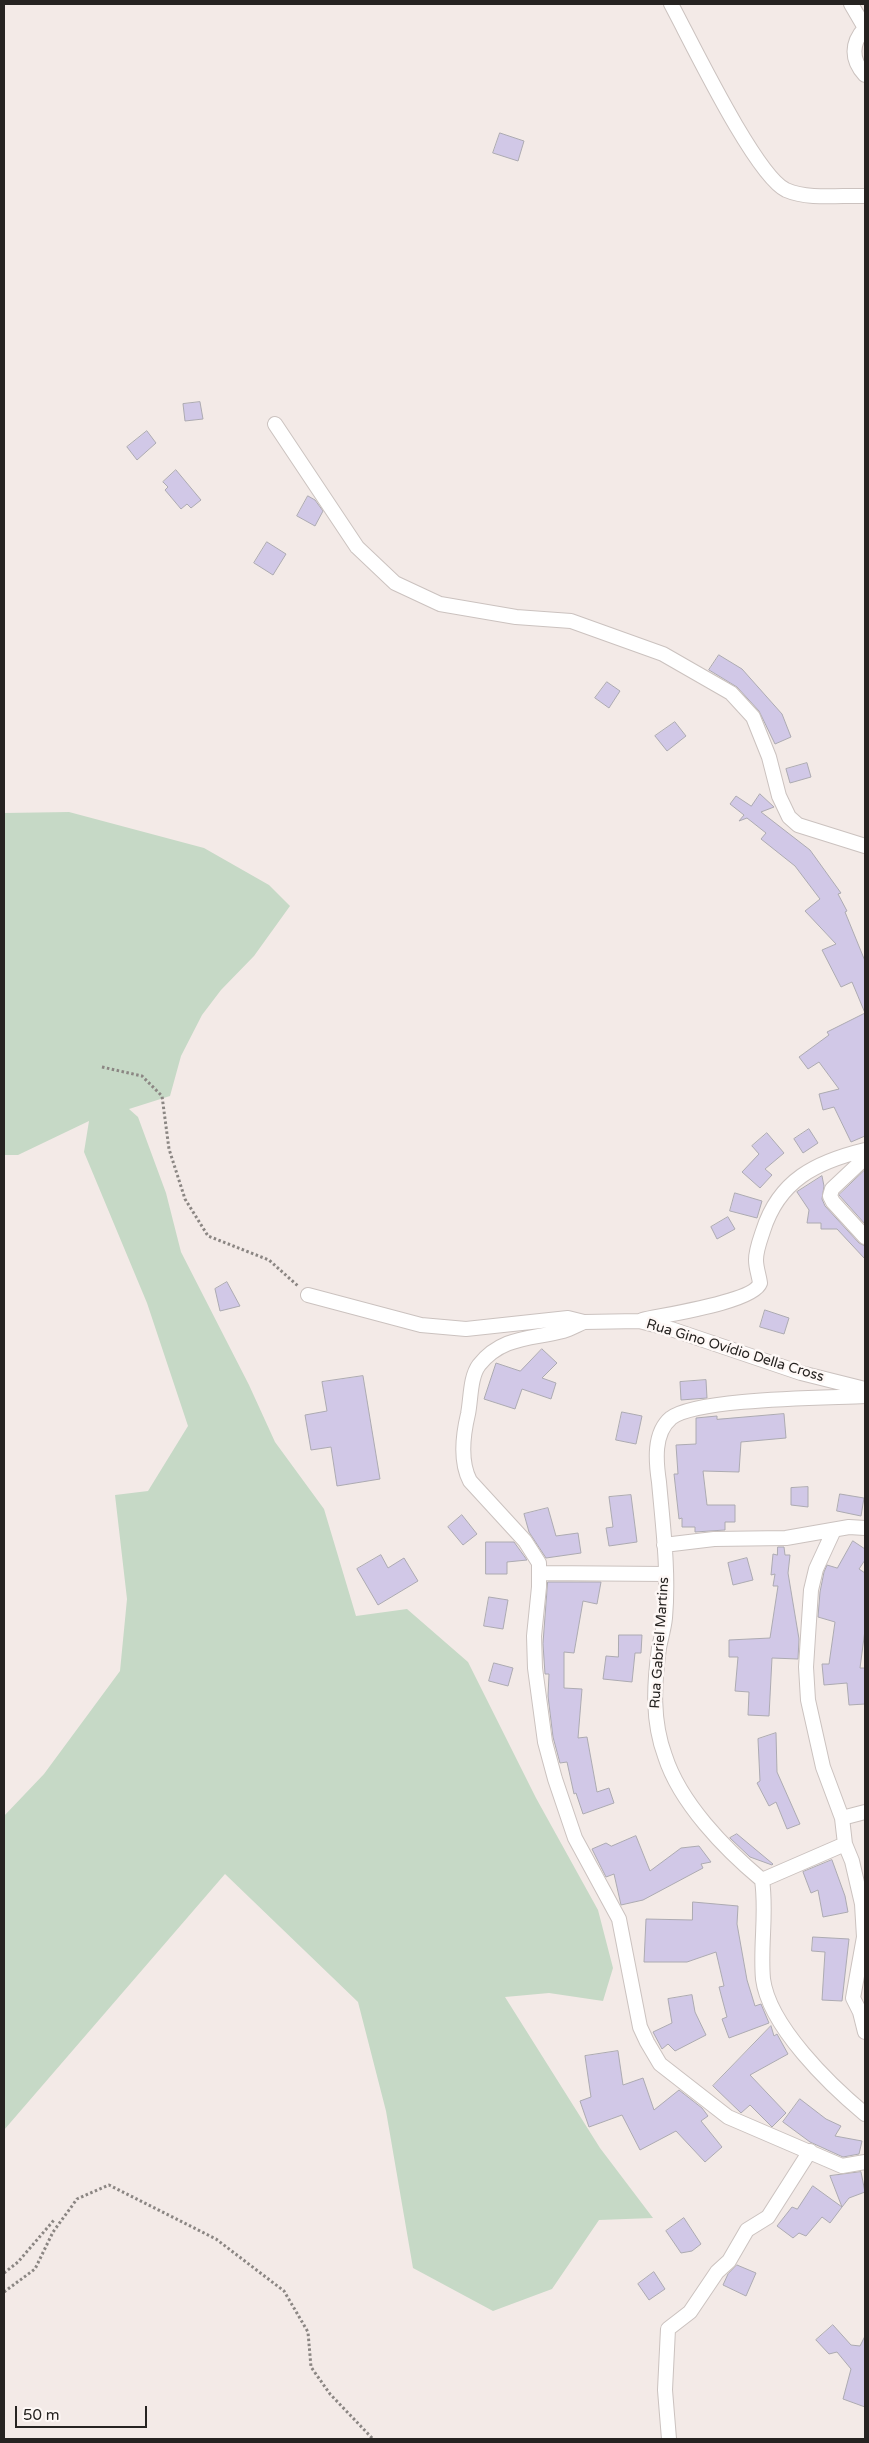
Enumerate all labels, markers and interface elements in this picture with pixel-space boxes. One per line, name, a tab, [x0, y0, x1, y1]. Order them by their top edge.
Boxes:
street label: Rua Gino Ovídio Della Cross	[644, 1316, 826, 1386]
street label: Rua Gabriel Martins	[647, 1577, 673, 1709]
scale bar	[18, 2396, 150, 2428]
text: 50 m	[23, 2406, 60, 2424]

